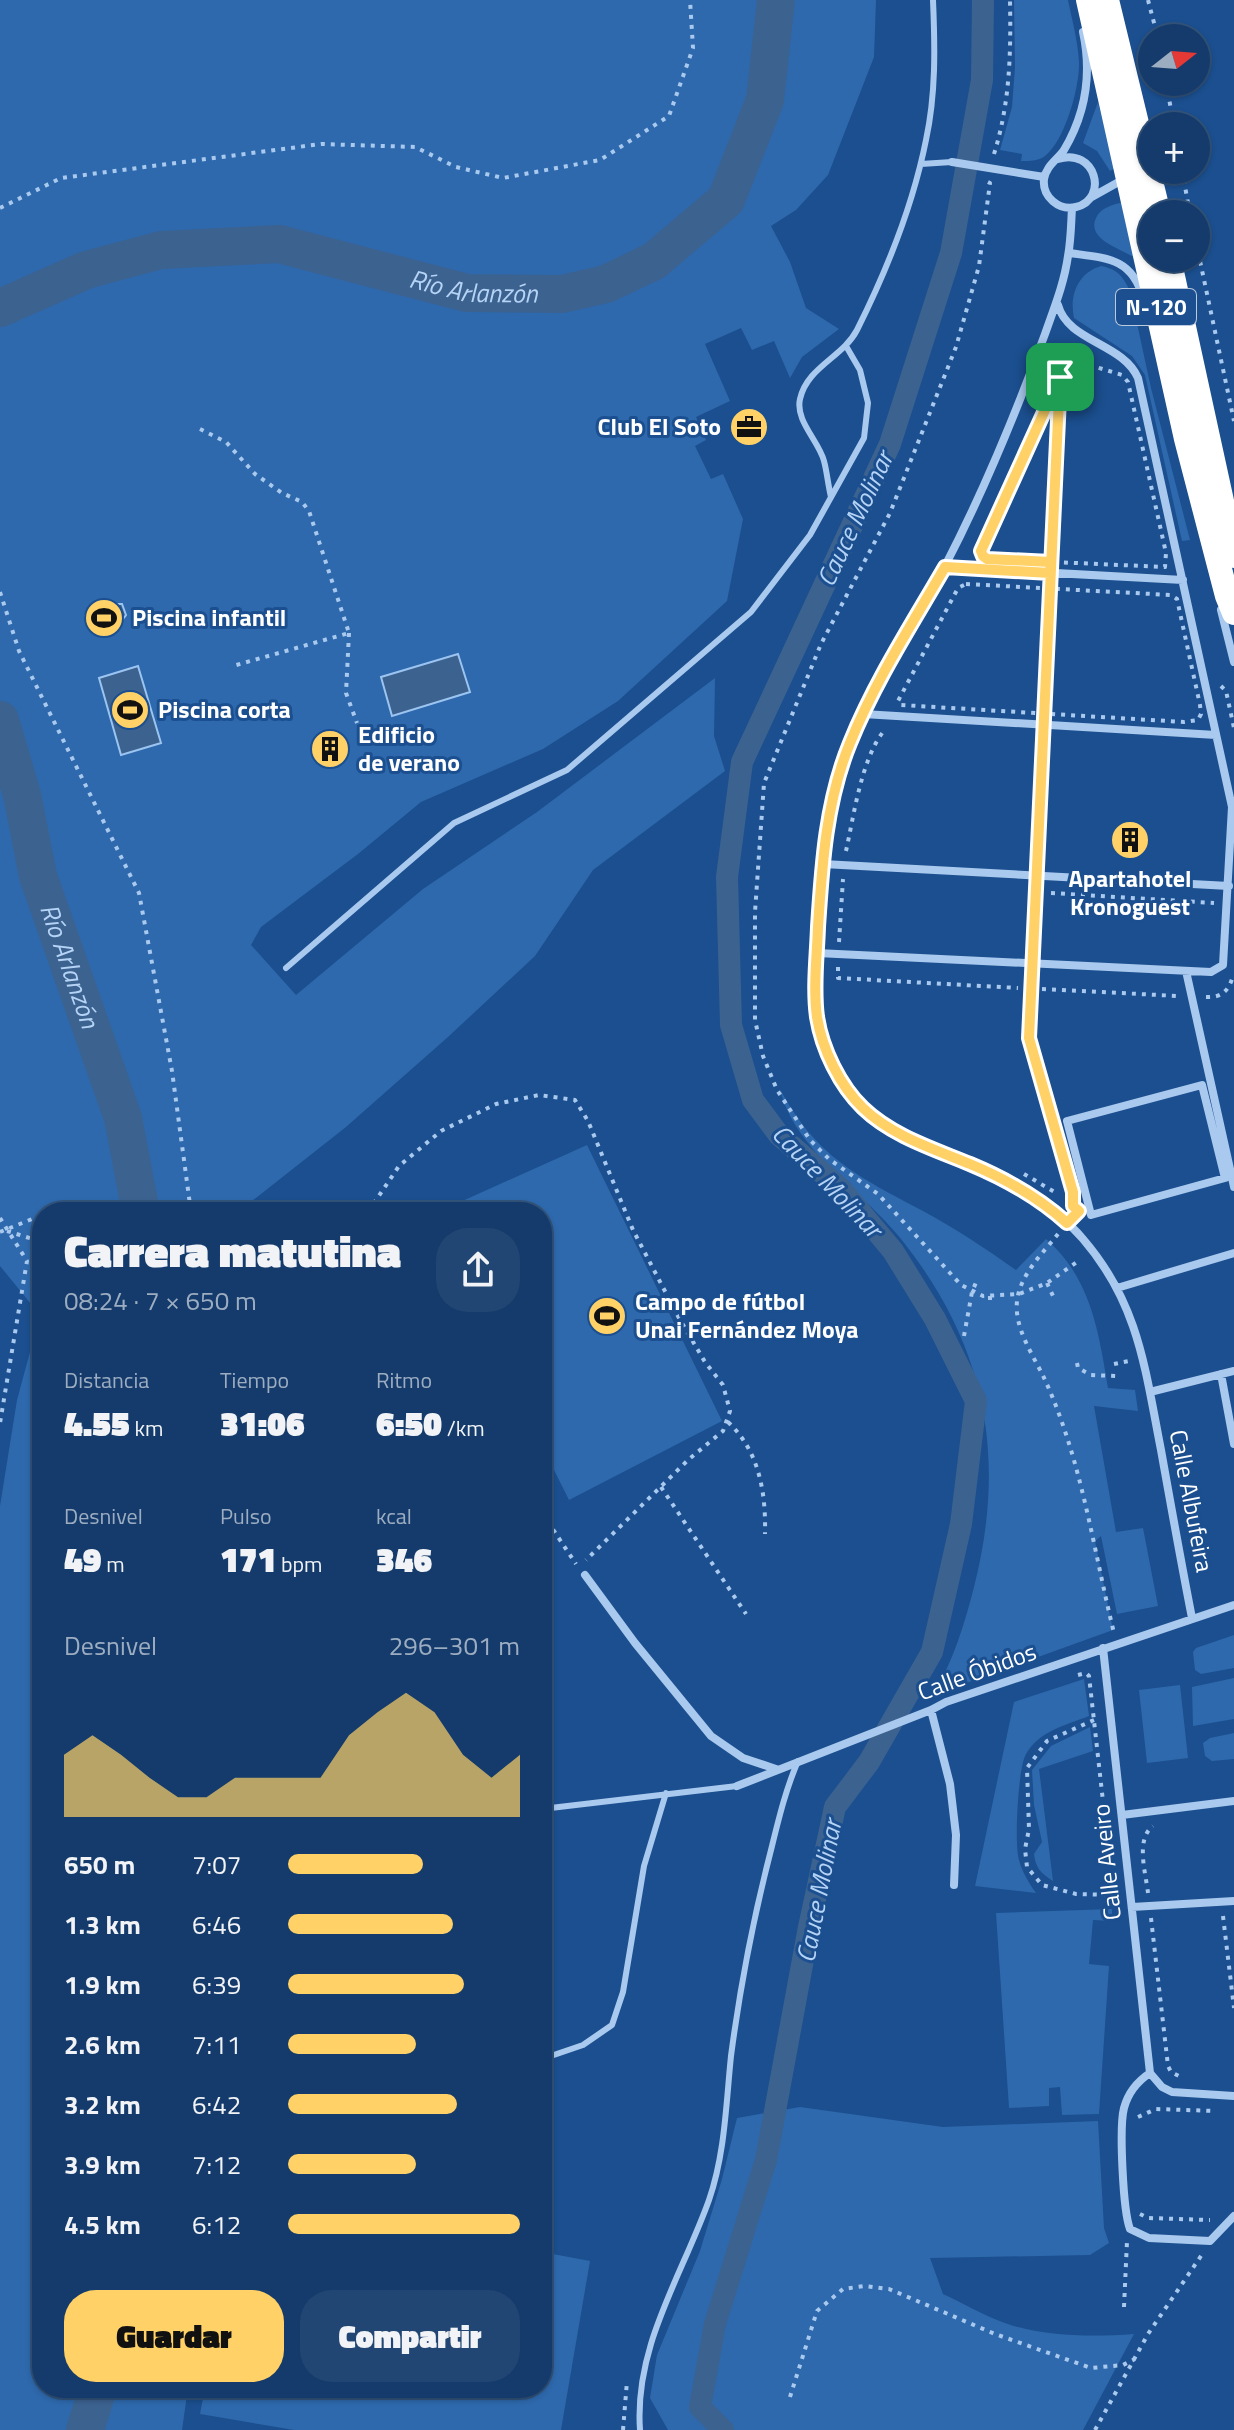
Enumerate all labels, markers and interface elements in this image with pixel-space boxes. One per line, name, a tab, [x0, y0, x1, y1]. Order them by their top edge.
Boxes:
north arrow	[1138, 24, 1210, 96]
map controls	[1138, 24, 1210, 272]
button: +	[1138, 112, 1210, 184]
button: −	[1138, 200, 1210, 272]
water label: Río Arlanzón	[405, 259, 539, 313]
road number: N-120	[1116, 289, 1196, 325]
pin	[1026, 343, 1094, 411]
icon: arrive	[1038, 355, 1082, 399]
office icon: Club El Soto	[728, 406, 770, 448]
place label: Club El Soto	[597, 408, 721, 444]
water label: Cauce Molinar	[806, 442, 904, 593]
sports icon: Piscina infantil	[83, 597, 125, 639]
place label: Piscina infantil	[132, 599, 286, 635]
sports icon: Piscina corta	[109, 689, 151, 731]
place label: Piscina corta	[158, 691, 291, 727]
place label: Edificio de verano	[358, 716, 460, 780]
building icon: Edificio de verano	[309, 728, 351, 770]
building icon: Apartahotel Kronoguest	[1109, 819, 1151, 861]
place label: Apartahotel Kronoguest	[1068, 860, 1192, 924]
water label: Río Arlanzón	[30, 898, 110, 1034]
water label: Cauce Molinar	[763, 1115, 894, 1248]
text: Carrera matutina	[64, 1217, 401, 1284]
button: share	[436, 1228, 520, 1312]
text: 08:24 · 7 × 650 m	[64, 1281, 257, 1320]
place label: Campo de fútbol Unai Fernández Moya	[635, 1283, 859, 1347]
sports icon: Campo de fútbol Unai Fernández Moya	[586, 1295, 628, 1337]
text: Distancia	[64, 1363, 149, 1397]
text: Tiempo	[220, 1363, 289, 1397]
text: Ritmo	[376, 1363, 432, 1397]
text: 4.55	[64, 1397, 130, 1449]
text: 31:06	[220, 1397, 305, 1449]
text: 6:50	[376, 1397, 442, 1449]
text: km	[130, 1411, 163, 1445]
text: /km	[442, 1411, 485, 1445]
street label: Calle Albufeira	[1161, 1427, 1223, 1575]
text: Desnivel	[64, 1499, 143, 1533]
text: Pulso	[220, 1499, 272, 1533]
text: kcal	[376, 1499, 412, 1533]
text: 49	[64, 1533, 101, 1585]
text: 171	[220, 1533, 276, 1585]
text: 346	[376, 1533, 432, 1585]
text: m	[101, 1547, 125, 1581]
text: bpm	[276, 1547, 323, 1581]
text: Desnivel	[64, 1626, 157, 1665]
text: 296–301 m	[389, 1626, 520, 1665]
street label: Calle Óbidos	[912, 1633, 1041, 1709]
street label: Calle Aveiro	[1082, 1802, 1130, 1922]
water label: Cauce Molinar	[786, 1813, 852, 1966]
text: 650 m	[64, 1845, 135, 1884]
text: 7:07	[192, 1845, 241, 1884]
text: 1.3 km	[64, 1905, 141, 1944]
text: 6:46	[192, 1905, 241, 1944]
text: 1.9 km	[64, 1965, 141, 2004]
text: 6:39	[192, 1965, 241, 2004]
text: 2.6 km	[64, 2025, 141, 2064]
text: 7:11	[192, 2025, 241, 2064]
text: 3.2 km	[64, 2085, 141, 2124]
text: 6:42	[192, 2085, 241, 2124]
text: 3.9 km	[64, 2145, 141, 2184]
text: 7:12	[192, 2145, 241, 2184]
text: 4.5 km	[64, 2205, 141, 2244]
text: 6:12	[192, 2205, 241, 2244]
button: Guardar	[64, 2290, 284, 2382]
button: Compartir	[300, 2290, 520, 2382]

